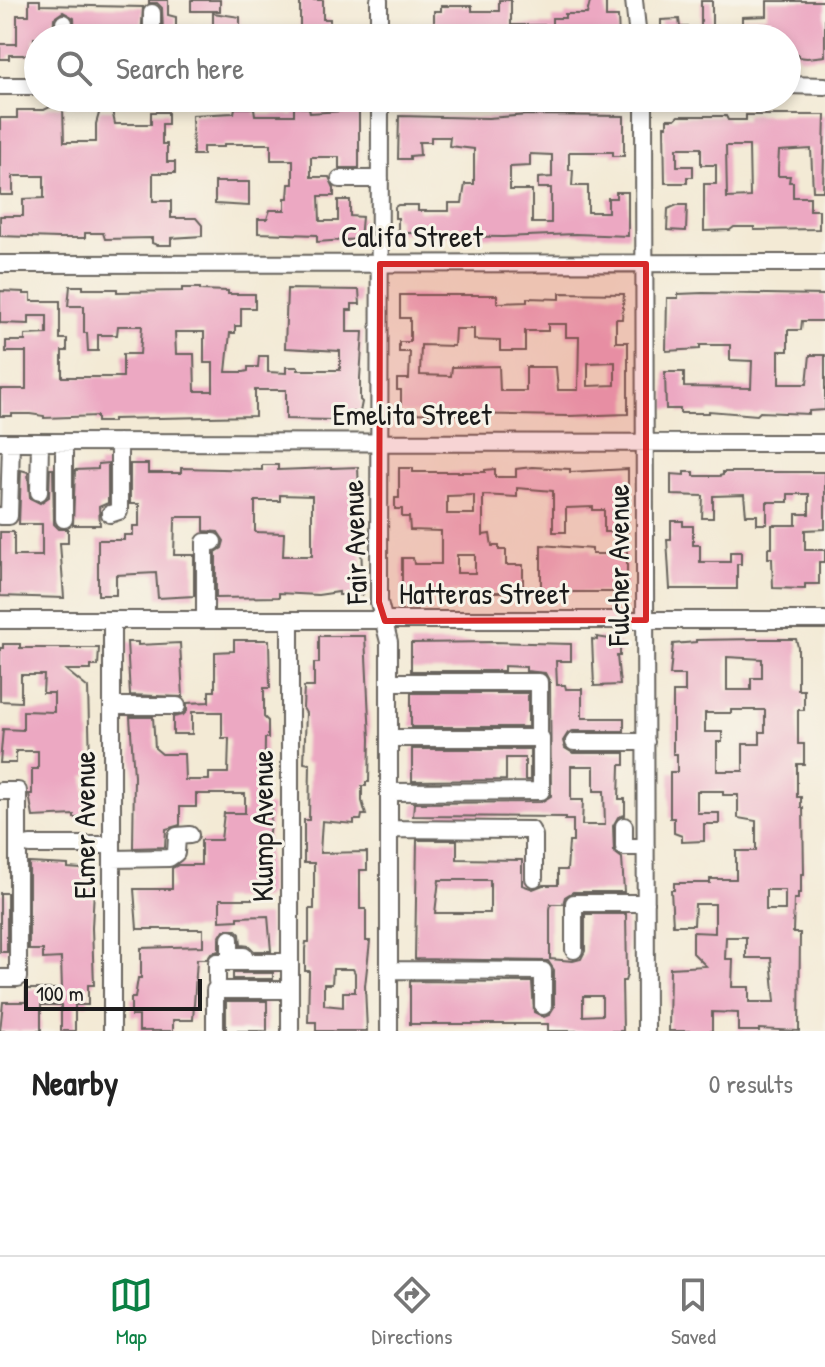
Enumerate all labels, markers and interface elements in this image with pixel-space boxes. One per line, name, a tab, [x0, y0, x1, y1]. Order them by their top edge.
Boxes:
search box	[24, 24, 801, 112]
icon: search	[52, 46, 96, 90]
text: Search here	[116, 48, 244, 88]
street label: Califa Street	[341, 216, 484, 256]
street label: Emelita Street	[332, 394, 492, 434]
street label: Fair Avenue	[332, 479, 376, 606]
street label: Fulcher Avenue	[598, 484, 638, 647]
street label: Hatteras Street	[399, 573, 570, 613]
street label: Klump Avenue	[242, 750, 282, 902]
street label: Elmer Avenue	[64, 751, 104, 899]
scale bar	[24, 975, 202, 1011]
text: 100 m	[36, 978, 84, 1008]
text: Nearby	[32, 1060, 118, 1106]
text: 0 results	[709, 1066, 793, 1101]
tab: Map	[109, 1273, 153, 1351]
tab: Directions	[372, 1273, 453, 1351]
tab: Saved	[671, 1273, 716, 1351]

